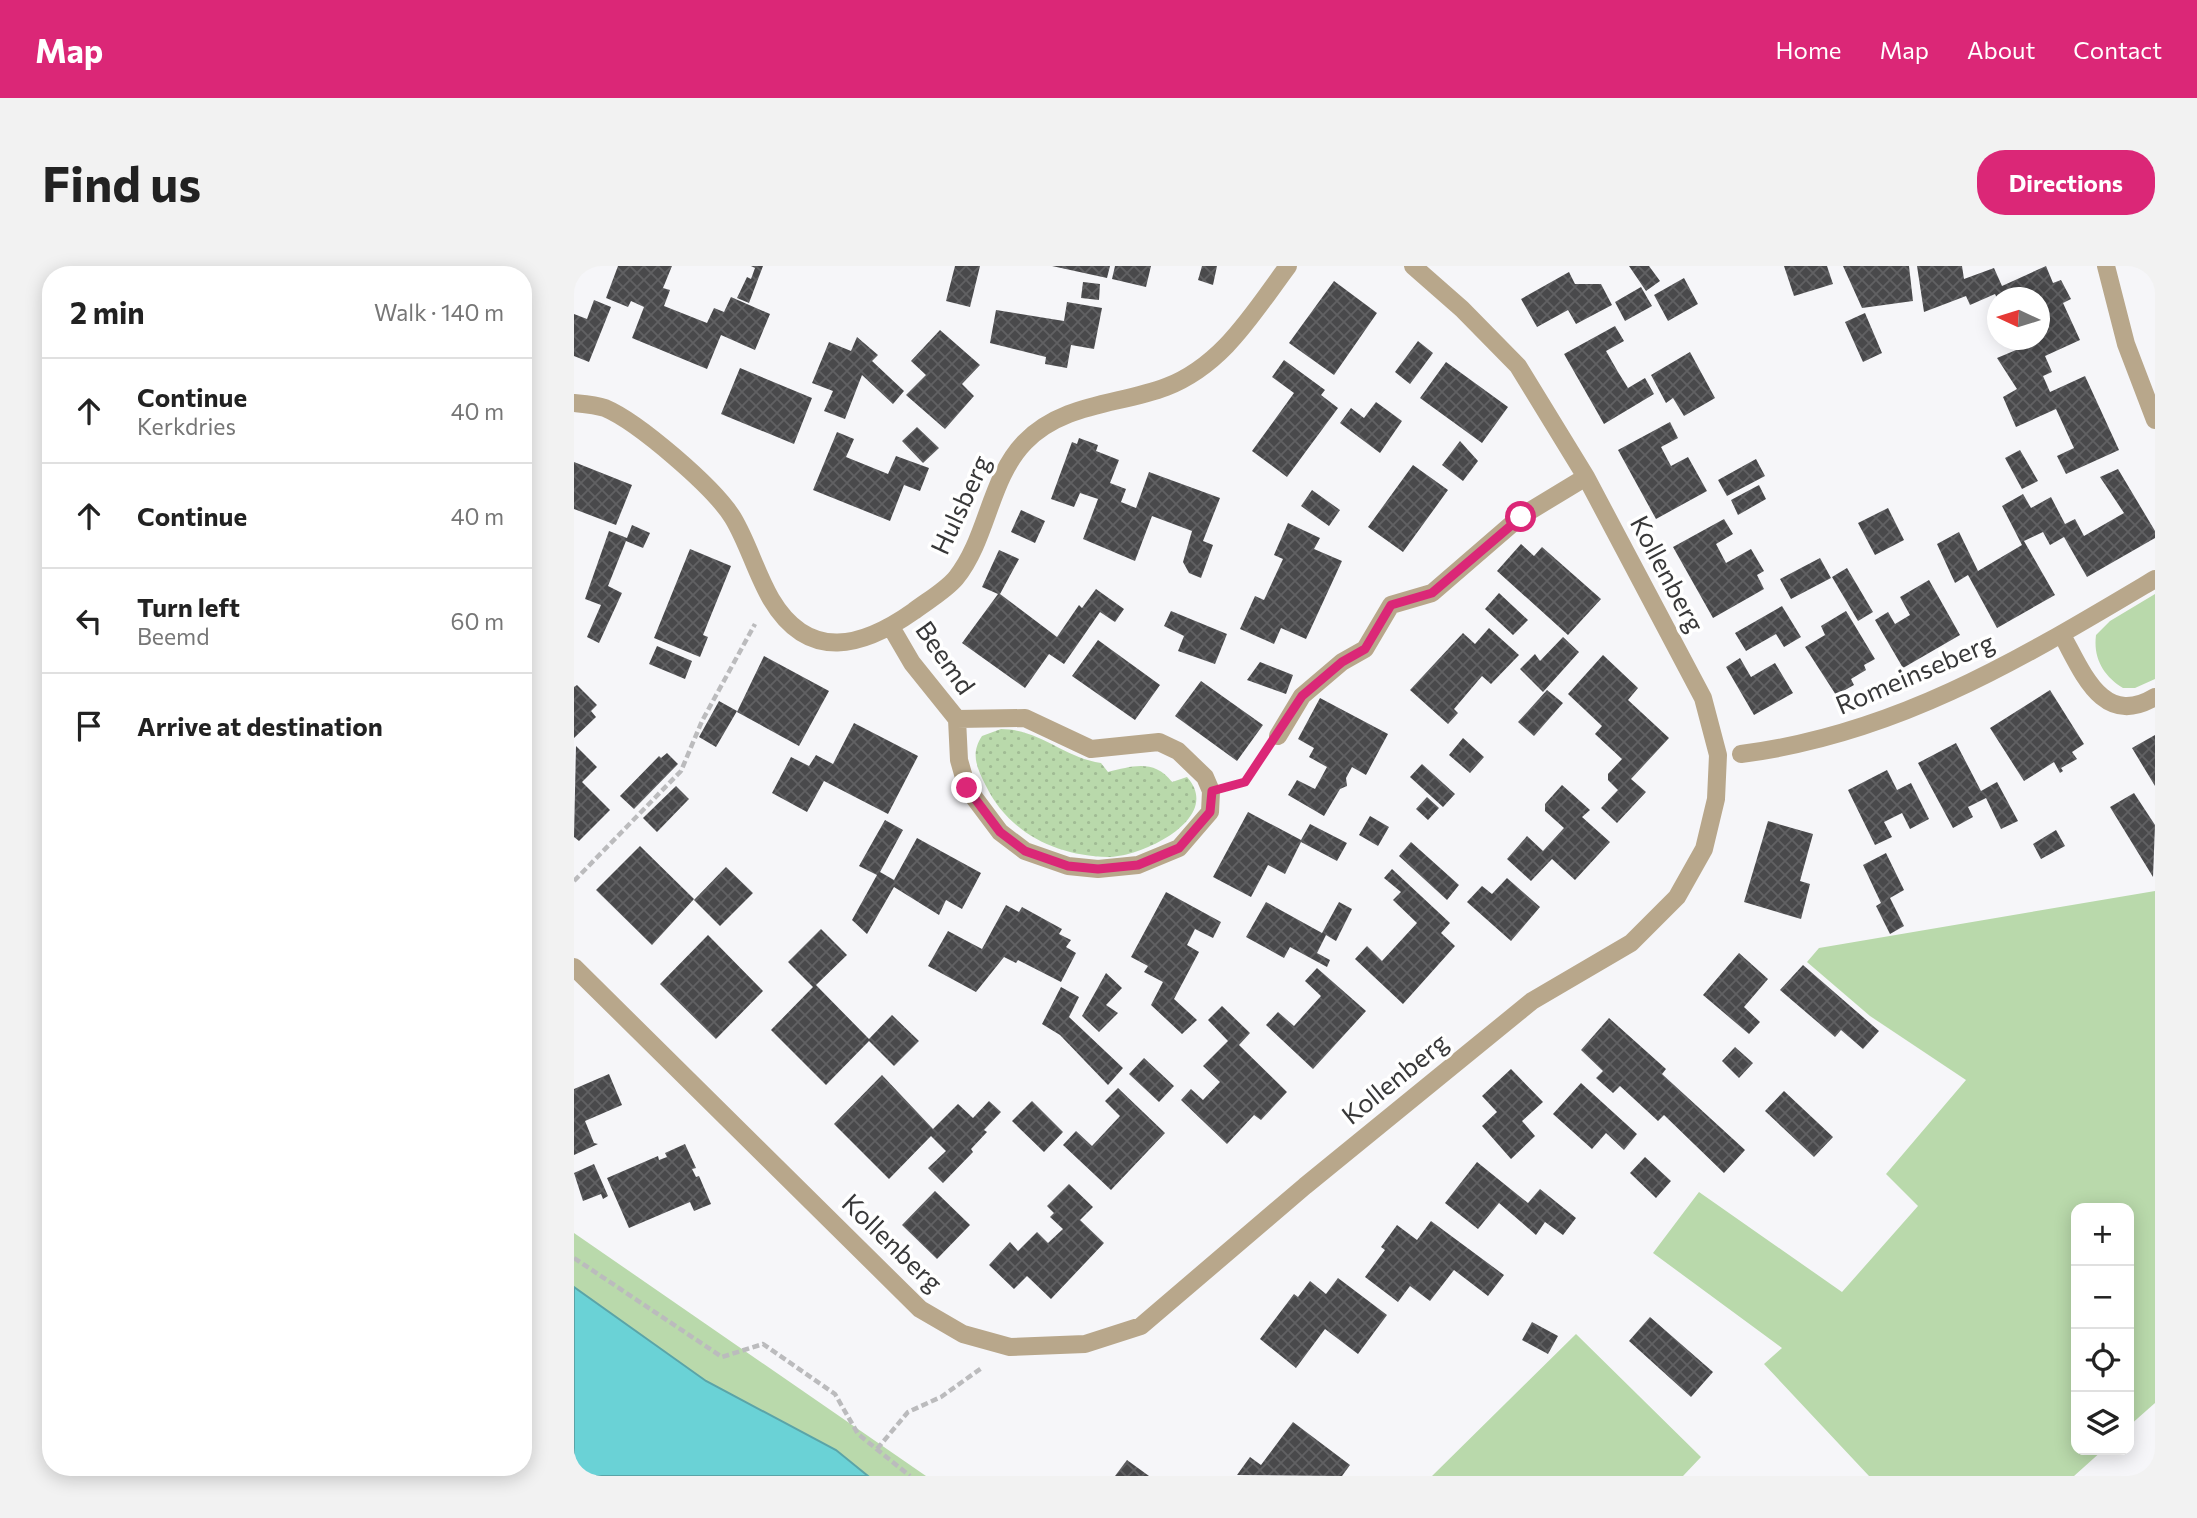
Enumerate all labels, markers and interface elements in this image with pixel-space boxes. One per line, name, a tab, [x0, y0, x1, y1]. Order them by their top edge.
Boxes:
text: Map	[35, 29, 103, 70]
text: Home	[1776, 35, 1842, 64]
text: Map	[1880, 35, 1929, 64]
text: About	[1967, 35, 2035, 64]
text: Contact	[2073, 35, 2162, 64]
button: Directions	[1977, 150, 2155, 215]
text: Find us	[42, 152, 201, 212]
north arrow	[1987, 287, 2050, 350]
text: 2 min	[70, 293, 145, 330]
text: Walk · 140 m	[374, 298, 504, 326]
text: Continue	[137, 381, 247, 412]
icon: ahead	[70, 392, 108, 430]
text: 40 m	[451, 397, 504, 425]
text: Kerkdries	[137, 412, 236, 440]
street label: Hulsberg	[923, 450, 996, 559]
icon: ahead	[70, 497, 108, 535]
text: Continue	[137, 500, 247, 531]
route start	[1505, 501, 1536, 532]
text: 40 m	[451, 502, 504, 530]
street label: Kollenberg	[1625, 510, 1712, 637]
text: Turn left	[137, 591, 240, 622]
icon: left	[70, 602, 108, 640]
text: 60 m	[451, 607, 504, 635]
street label: Beemd	[910, 615, 982, 700]
text: Beemd	[137, 622, 209, 650]
street label: Romeinseberg	[1830, 625, 1998, 720]
icon: arrive	[70, 707, 108, 745]
text: Arrive at destination	[137, 710, 383, 741]
route end	[951, 772, 982, 803]
street label: Kollenberg	[1335, 1026, 1453, 1130]
street label: Kollenberg	[836, 1187, 950, 1297]
map controls	[2071, 1203, 2134, 1455]
button: +	[2071, 1203, 2134, 1266]
button: −	[2071, 1266, 2134, 1329]
button: locate	[2071, 1329, 2134, 1392]
button: layers	[2071, 1392, 2134, 1455]

